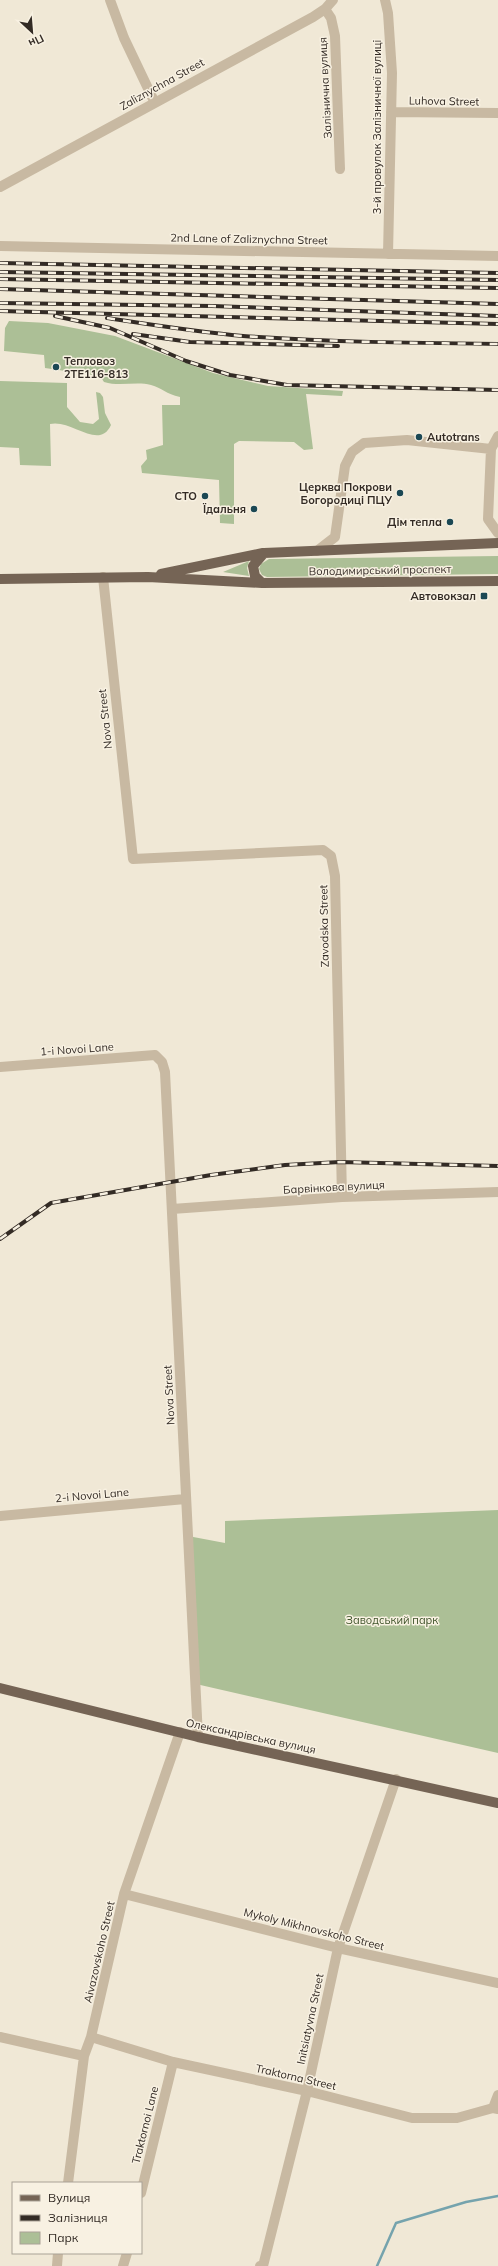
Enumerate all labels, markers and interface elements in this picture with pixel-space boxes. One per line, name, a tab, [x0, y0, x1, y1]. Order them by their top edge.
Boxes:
north arrow	[12, 12, 52, 52]
text: Пн	[26, 31, 46, 51]
street label: Залізнична вулиця	[315, 37, 335, 139]
street label: 3-й провулок Залізничної вулиці	[370, 40, 384, 214]
street label: Zaliznychna Street	[117, 55, 207, 113]
street label: Luhova Street	[409, 93, 480, 109]
street label: 2nd Lane of Zaliznychna Street	[170, 231, 328, 247]
place label: Тепловоз 2ТЕ116-813	[64, 354, 129, 381]
marker: Тепловоз 2ТЕ116-813	[51, 362, 61, 372]
place label: Autotrans	[427, 430, 480, 444]
marker: Autotrans	[414, 432, 424, 442]
place label: Церква Покрови Богородиці ПЦУ	[299, 480, 393, 507]
marker: Церква Покрови Богородиці ПЦУ	[395, 488, 405, 498]
place label: СТО	[175, 489, 197, 503]
marker: СТО	[200, 491, 210, 501]
place label: Їдальня	[202, 502, 246, 516]
marker: Їдальня	[249, 504, 259, 514]
place label: Дім тепла	[387, 515, 442, 529]
marker: Дім тепла	[445, 517, 455, 527]
street label: Володимирський проспект	[309, 562, 451, 578]
place label: Автовокзал	[411, 589, 476, 603]
marker: Автовокзал	[479, 591, 489, 601]
street label: Nova Street	[95, 688, 115, 750]
street label: Zavodska Street	[316, 884, 332, 967]
street label: 1-i Novoi Lane	[40, 1039, 114, 1059]
street label: Барвінкова вулиця	[283, 1177, 385, 1197]
street label: Nova Street	[160, 1365, 178, 1425]
street label: 2-i Novoi Lane	[55, 1485, 129, 1505]
park label: Заводський парк	[346, 1613, 438, 1627]
street label: Олександрівська вулиця	[185, 1715, 317, 1757]
street label: Aivazovskoho Street	[80, 1900, 118, 2004]
street label: Mykoly Mikhnovskoho Street	[242, 1905, 386, 1953]
street label: Initsiatyvna Street	[294, 1972, 326, 2066]
street label: Traktorna Street	[254, 2061, 338, 2093]
street label: Traktornoi Lane	[129, 2085, 161, 2165]
legend	[12, 2182, 142, 2254]
text: Вулиця	[48, 2190, 90, 2205]
text: Залізниця	[48, 2210, 108, 2225]
text: Парк	[48, 2230, 79, 2245]

